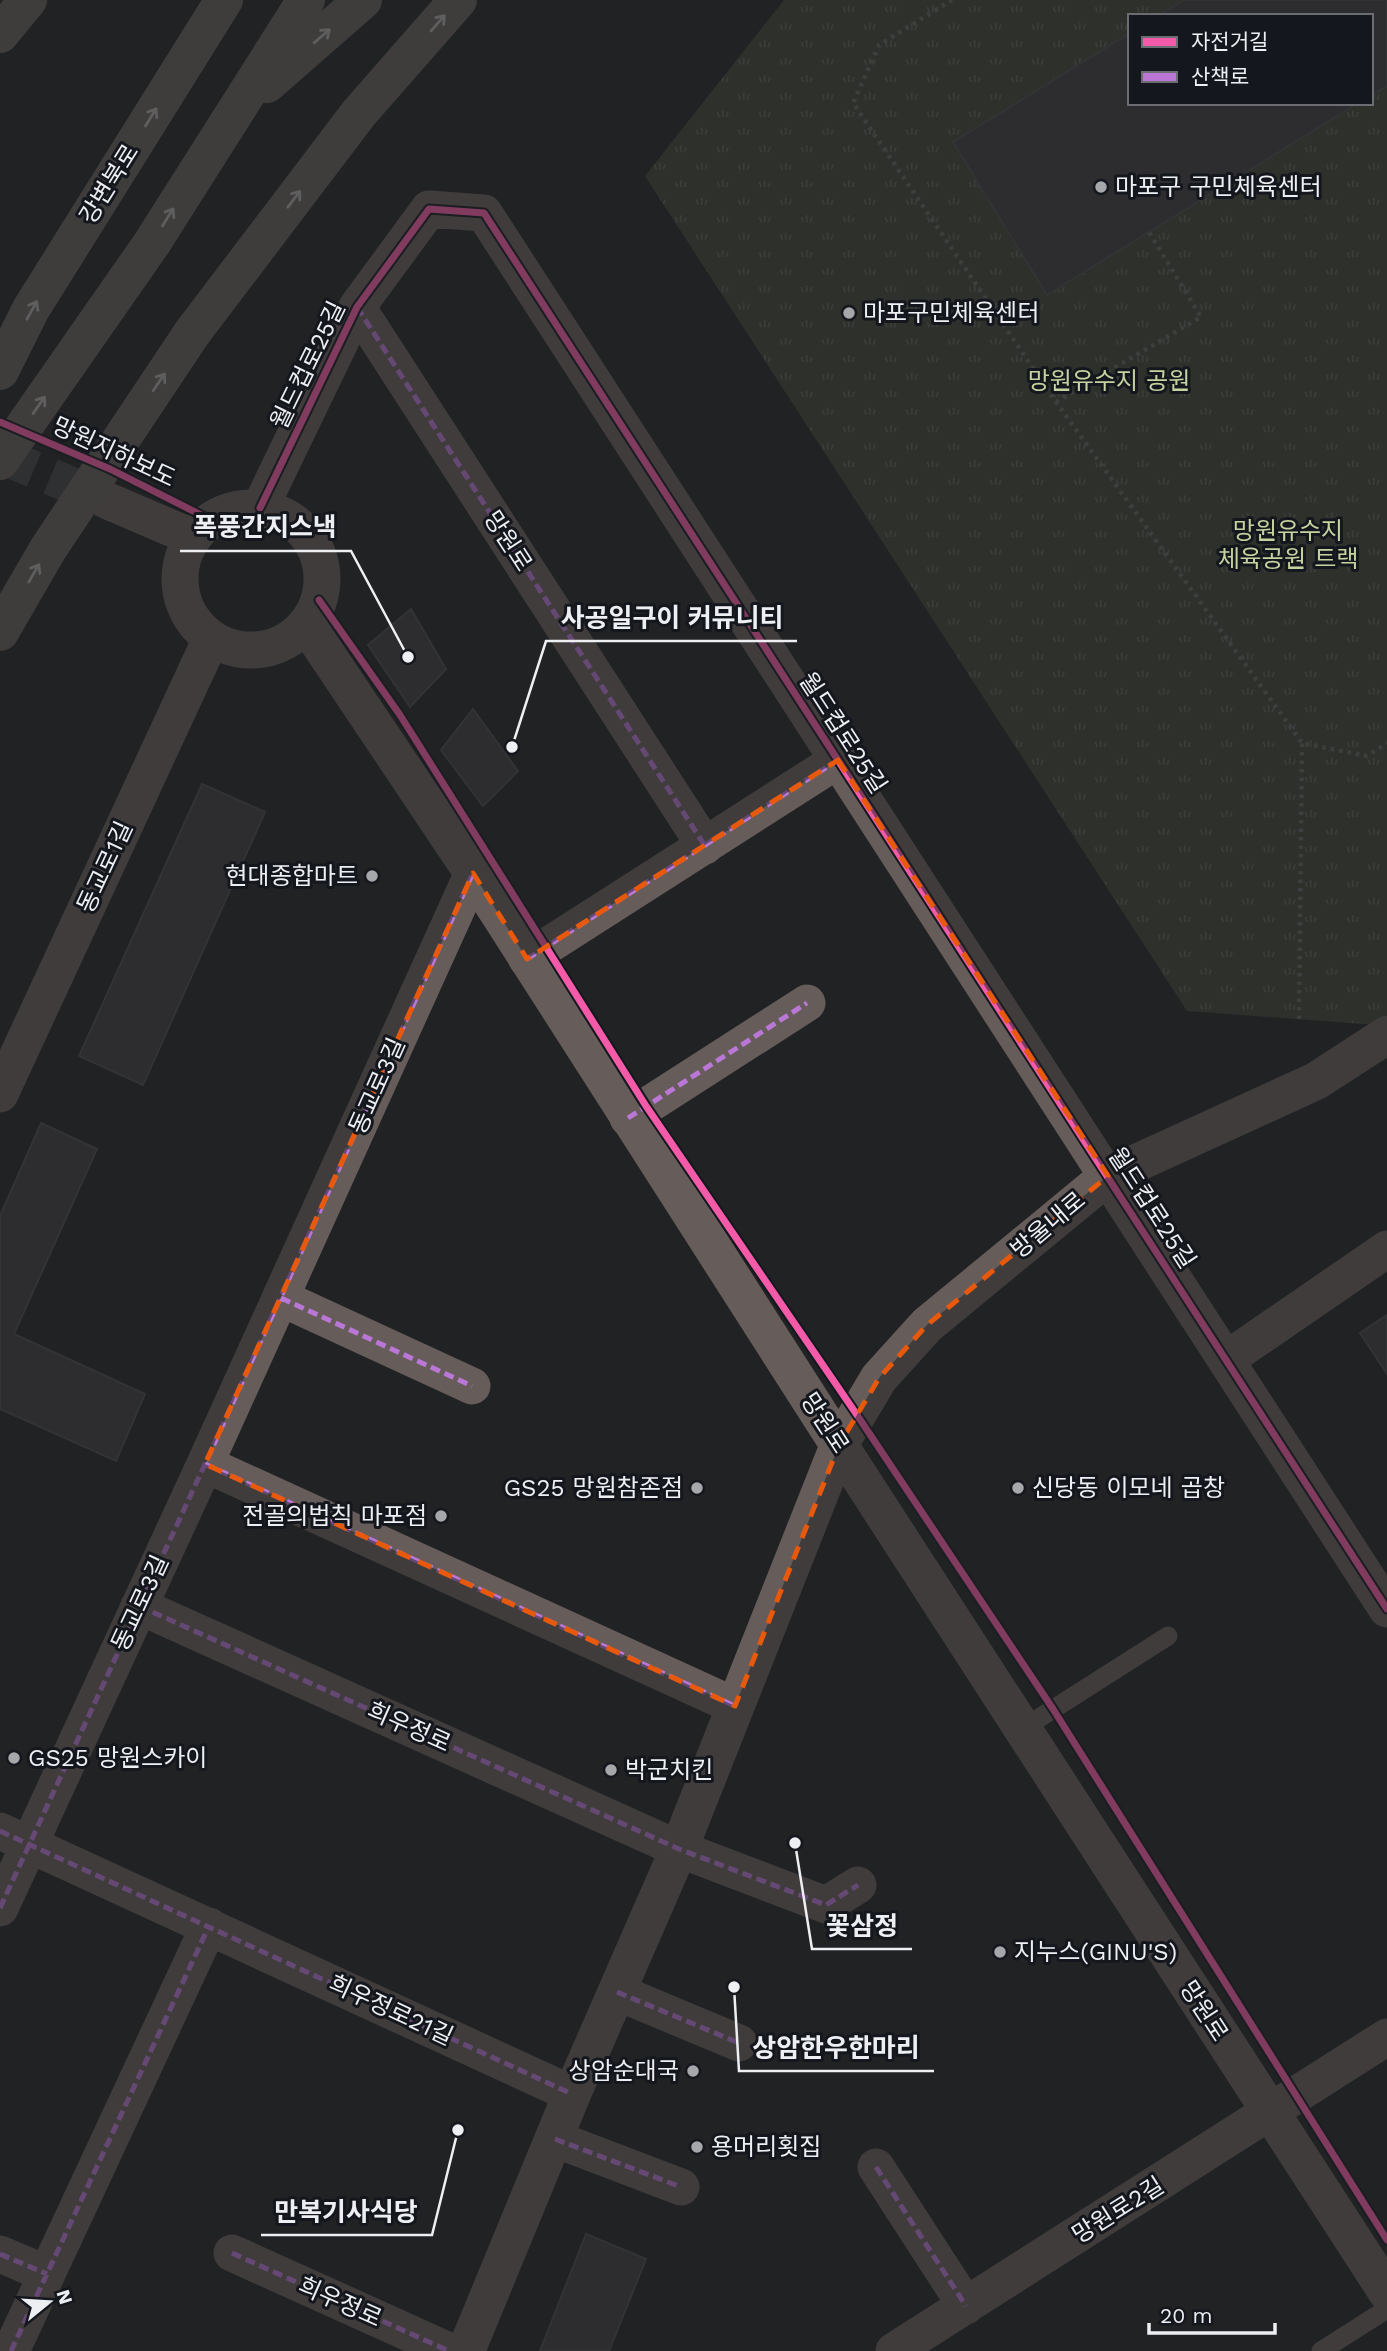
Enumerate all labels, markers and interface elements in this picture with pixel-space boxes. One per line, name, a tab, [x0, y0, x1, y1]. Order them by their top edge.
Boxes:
one-way arrow	[430, 14, 446, 32]
legend	[1128, 14, 1373, 105]
one-way arrow	[313, 28, 331, 44]
text: 자전거길	[1191, 29, 1268, 54]
text: 산책로	[1191, 64, 1249, 89]
one-way arrow	[145, 107, 159, 127]
street label: 강변북로	[74, 139, 144, 229]
place label: 마포구 구민체육센터	[1115, 173, 1322, 201]
marker: 마포구 구민체육센터	[1093, 179, 1109, 195]
one-way arrow	[286, 190, 301, 209]
one-way arrow	[161, 208, 175, 228]
street label: 월드컵로25길	[265, 297, 351, 433]
place label: 마포구민체육센터	[863, 299, 1040, 327]
one-way arrow	[26, 300, 39, 321]
marker: 마포구민체육센터	[841, 305, 857, 321]
park label: 망원유수지 공원	[1028, 367, 1190, 395]
one-way arrow	[152, 373, 166, 393]
one-way arrow	[32, 396, 46, 415]
street label: 망원지하보도	[48, 411, 180, 493]
callout: 폭풍간지스낵	[180, 504, 351, 551]
street label: 망원로	[478, 506, 538, 576]
text: 폭풍간지스낵	[193, 512, 337, 542]
park label: 망원유수지 체육공원 트랙	[1218, 517, 1358, 573]
one-way arrow	[28, 563, 42, 583]
callout: 사공일구이 커뮤니티	[546, 594, 797, 641]
text: 사공일구이 커뮤니티	[561, 603, 783, 633]
street label: 월드컵로25길	[794, 667, 892, 799]
street label: 동교로1길	[72, 817, 138, 917]
place label: 현대종합마트	[226, 862, 358, 890]
marker: 현대종합마트	[364, 868, 380, 884]
street label: 동교로3길	[343, 1034, 411, 1138]
street label: 월드컵로25길	[1103, 1142, 1201, 1274]
street label: 방울내로	[1005, 1186, 1091, 1264]
street label: 망원로	[795, 1388, 855, 1458]
place label: GS25 망원참존점	[504, 1474, 683, 1502]
place label: 신당동 이모네 곱창	[1032, 1474, 1225, 1502]
marker: GS25 망원참존점	[689, 1480, 705, 1496]
marker: 신당동 이모네 곱창	[1010, 1480, 1026, 1496]
place label: 전골의법칙 마포점	[242, 1502, 427, 1530]
marker: 전골의법칙 마포점	[433, 1508, 449, 1524]
street label: 동교로3길	[106, 1551, 174, 1655]
street label: 희우정로	[363, 1696, 455, 1758]
place label: GS25 망원스카이	[28, 1744, 207, 1772]
marker: GS25 망원스카이	[6, 1750, 22, 1766]
place label: 박군치킨	[625, 1756, 713, 1784]
marker: 박군치킨	[603, 1762, 619, 1778]
callout: 꽃삼정	[812, 1902, 912, 1949]
text: 꽃삼정	[826, 1911, 898, 1941]
place label: 지누스(GINU'S)	[1014, 1938, 1177, 1966]
marker: 지누스(GINU'S)	[992, 1944, 1008, 1960]
street label: 희우정로21길	[324, 1969, 458, 2051]
street label: 망원로	[1174, 1976, 1234, 2046]
callout: 상암한우한마리	[739, 2024, 934, 2071]
text: 상암한우한마리	[752, 2033, 920, 2063]
place label: 상암순대국	[569, 2057, 679, 2085]
marker: 상암순대국	[685, 2063, 701, 2079]
place label: 용머리횟집	[711, 2133, 821, 2161]
marker: 용머리횟집	[689, 2139, 705, 2155]
street label: 망원로2길	[1067, 2171, 1169, 2249]
callout: 만복기사식당	[261, 2188, 432, 2235]
text: 만복기사식당	[274, 2197, 418, 2227]
north arrow	[14, 2267, 84, 2337]
street label: 희우정로	[294, 2271, 386, 2333]
text: N	[52, 2287, 78, 2307]
scale bar	[1149, 2292, 1275, 2336]
text: 20 m	[1160, 2303, 1212, 2328]

